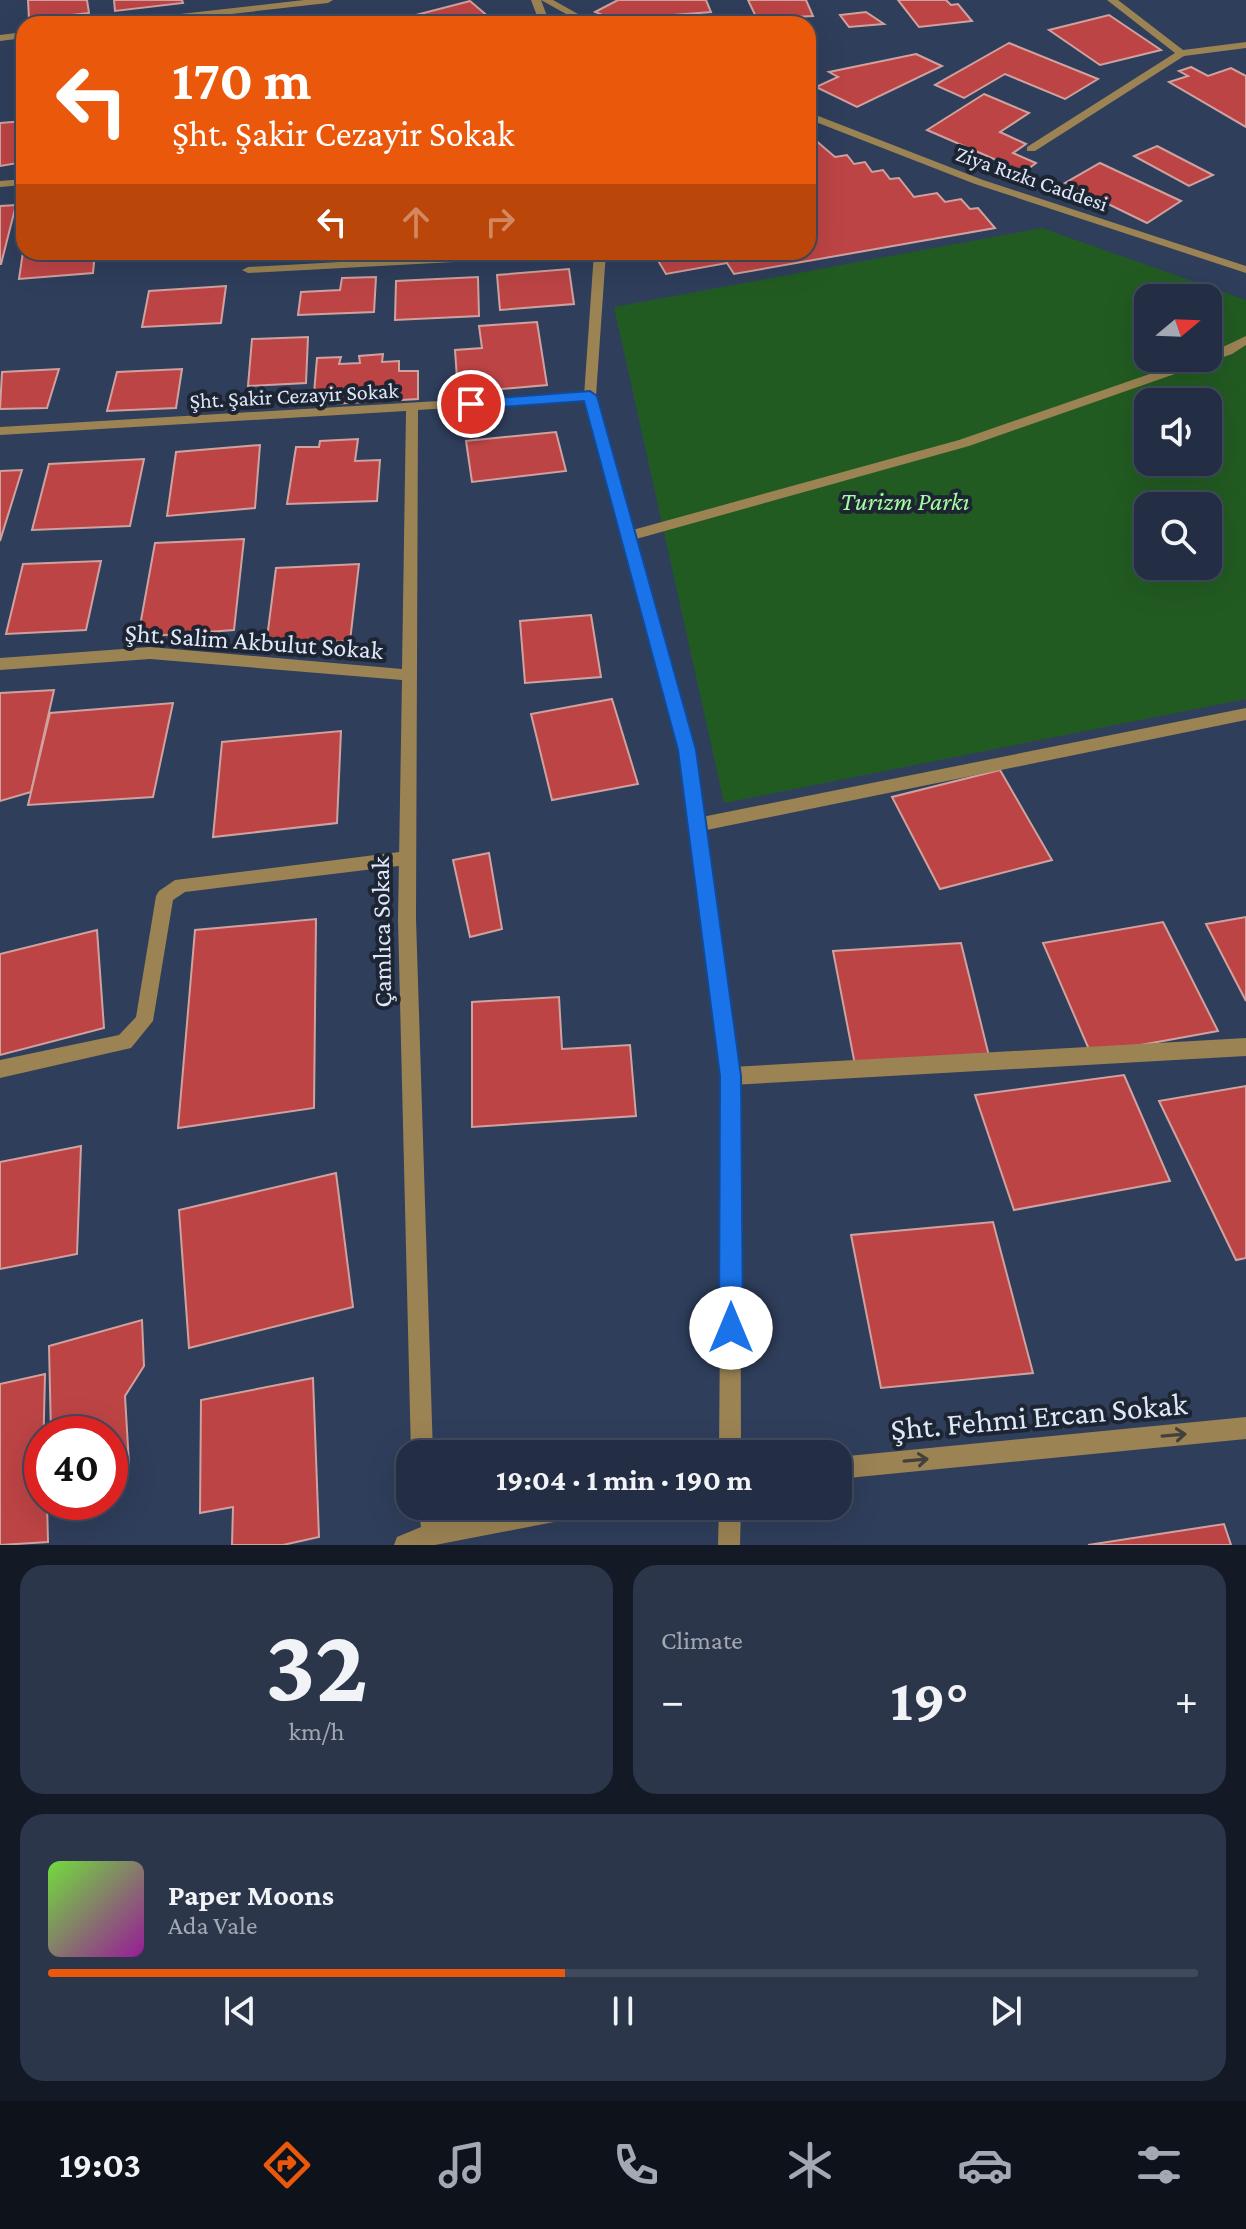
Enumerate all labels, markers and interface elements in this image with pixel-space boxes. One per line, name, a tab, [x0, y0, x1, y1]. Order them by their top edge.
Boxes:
icon: left	[40, 48, 144, 152]
text: 170 m	[172, 49, 311, 111]
text: Şht. Şakir Cezayir Sokak	[172, 114, 515, 154]
street label: Ziya Rızkı Caddesi	[952, 141, 1112, 216]
icon: left	[310, 200, 354, 244]
icon: ahead	[394, 200, 438, 244]
icon: right	[478, 200, 522, 244]
north arrow	[1134, 284, 1222, 372]
map controls	[1134, 284, 1222, 580]
pin	[437, 370, 505, 438]
street label: Şht. Şakir Cezayir Sokak	[189, 378, 400, 413]
icon: arrive	[449, 382, 493, 426]
button: sound	[1134, 388, 1222, 476]
park label: Turizm Parkı	[841, 487, 969, 516]
button: search	[1134, 492, 1222, 580]
street label: Şht. Salim Akbulut Sokak	[124, 618, 385, 665]
street label: Çamlıca Sokak	[366, 856, 397, 1008]
position arrow	[689, 1286, 773, 1370]
street label: Şht. Fehmi Ercan Sokak	[889, 1385, 1190, 1447]
speed limit sign: 40	[24, 1416, 128, 1520]
one-way arrow	[1161, 1428, 1187, 1443]
one-way arrow	[902, 1453, 929, 1468]
text: 19:04 · 1 min · 190 m	[496, 1463, 752, 1496]
text: 32	[265, 1607, 368, 1722]
text: Climate	[661, 1626, 743, 1655]
text: 19°	[890, 1666, 969, 1733]
text: −	[661, 1676, 684, 1724]
text: +	[1175, 1676, 1198, 1724]
text: km/h	[288, 1717, 345, 1746]
text: Paper Moons	[168, 1878, 334, 1911]
text: Ada Vale	[168, 1911, 257, 1940]
icon: previous	[218, 1989, 262, 2033]
icon: pause	[601, 1989, 645, 2033]
icon: next	[984, 1989, 1028, 2033]
icon: directions	[259, 2137, 315, 2193]
icon: music	[434, 2137, 490, 2193]
icon: phone	[608, 2137, 664, 2193]
icon: climate	[782, 2137, 838, 2193]
icon: car	[957, 2137, 1013, 2193]
icon: filters	[1131, 2137, 1187, 2193]
text: 19:03	[59, 2145, 141, 2185]

